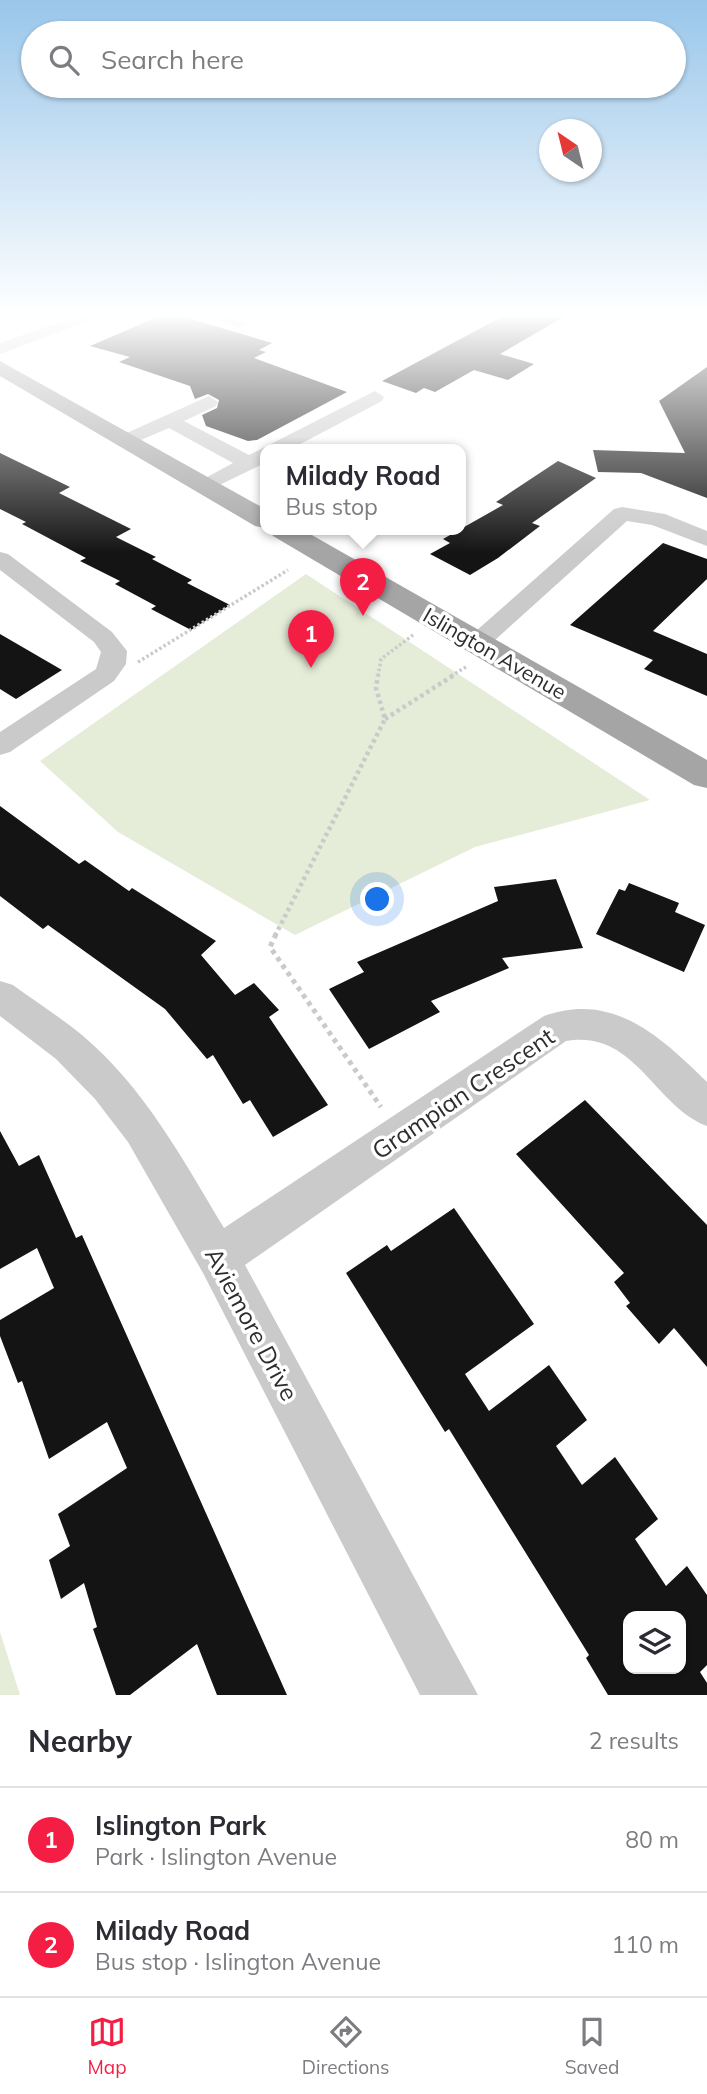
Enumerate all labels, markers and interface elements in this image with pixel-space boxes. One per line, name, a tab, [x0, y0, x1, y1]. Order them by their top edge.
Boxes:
search box	[21, 21, 686, 98]
icon: search	[45, 41, 83, 79]
text: Search here	[101, 43, 244, 76]
north arrow	[539, 119, 602, 182]
popup	[260, 444, 466, 535]
text: Milady Road	[285, 459, 441, 492]
text: Bus stop	[285, 492, 378, 521]
pin: 2	[340, 558, 386, 616]
street label: Islington Avenue	[419, 601, 571, 705]
pin: 1	[288, 610, 334, 668]
your location	[360, 882, 394, 916]
street label: Grampian Crescent	[366, 1021, 560, 1165]
street label: Aviemore Drive	[199, 1242, 305, 1406]
map controls	[623, 1611, 686, 1674]
button: layers	[623, 1611, 686, 1674]
text: Nearby	[28, 1722, 132, 1760]
text: 2 results	[589, 1726, 679, 1755]
text: Islington Park	[95, 1809, 266, 1842]
text: 1	[44, 1825, 58, 1854]
text: 80 m	[625, 1825, 679, 1854]
text: Park · Islington Avenue	[95, 1842, 337, 1871]
text: Milady Road	[95, 1914, 250, 1947]
text: 2	[44, 1930, 58, 1959]
text: 110 m	[611, 1930, 679, 1959]
text: Bus stop · Islington Avenue	[95, 1947, 381, 1976]
tab: Map	[88, 2013, 127, 2079]
tab: Directions	[302, 2013, 390, 2079]
tab: Saved	[565, 2013, 619, 2079]

